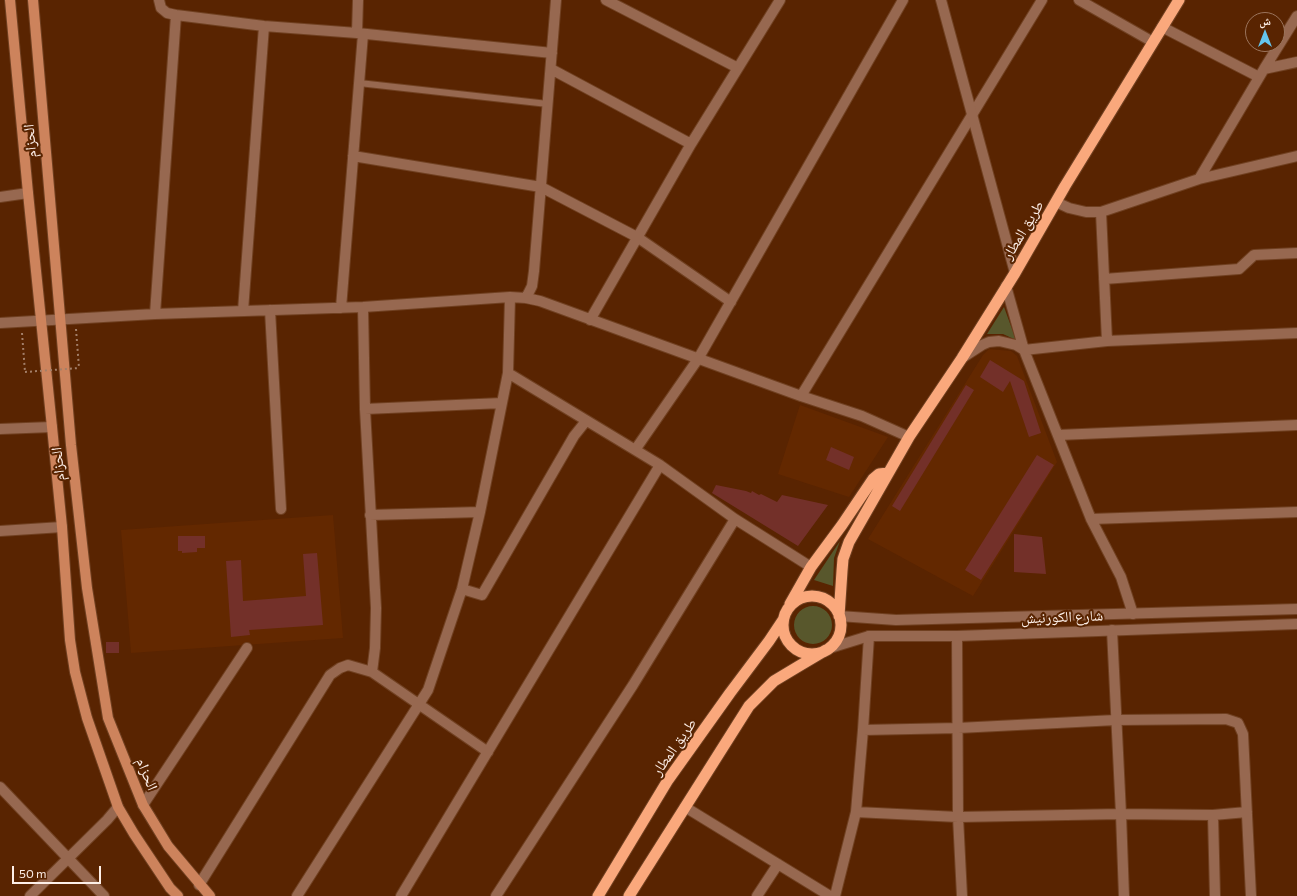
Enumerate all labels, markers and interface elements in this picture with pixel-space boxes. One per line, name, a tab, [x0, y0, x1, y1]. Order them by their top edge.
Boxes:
north arrow	[1245, 12, 1285, 52]
text: ش	[1259, 14, 1271, 27]
street label: الحزام	[20, 123, 40, 159]
street label: طريق المطار	[998, 197, 1048, 263]
street label: الحزام	[47, 446, 69, 482]
street label: شارع الكورنيش	[1020, 607, 1104, 627]
street label: طريق المطار	[648, 715, 700, 779]
street label: الحزام	[132, 755, 162, 793]
scale bar	[14, 858, 103, 884]
text: 50 m	[19, 866, 47, 880]

